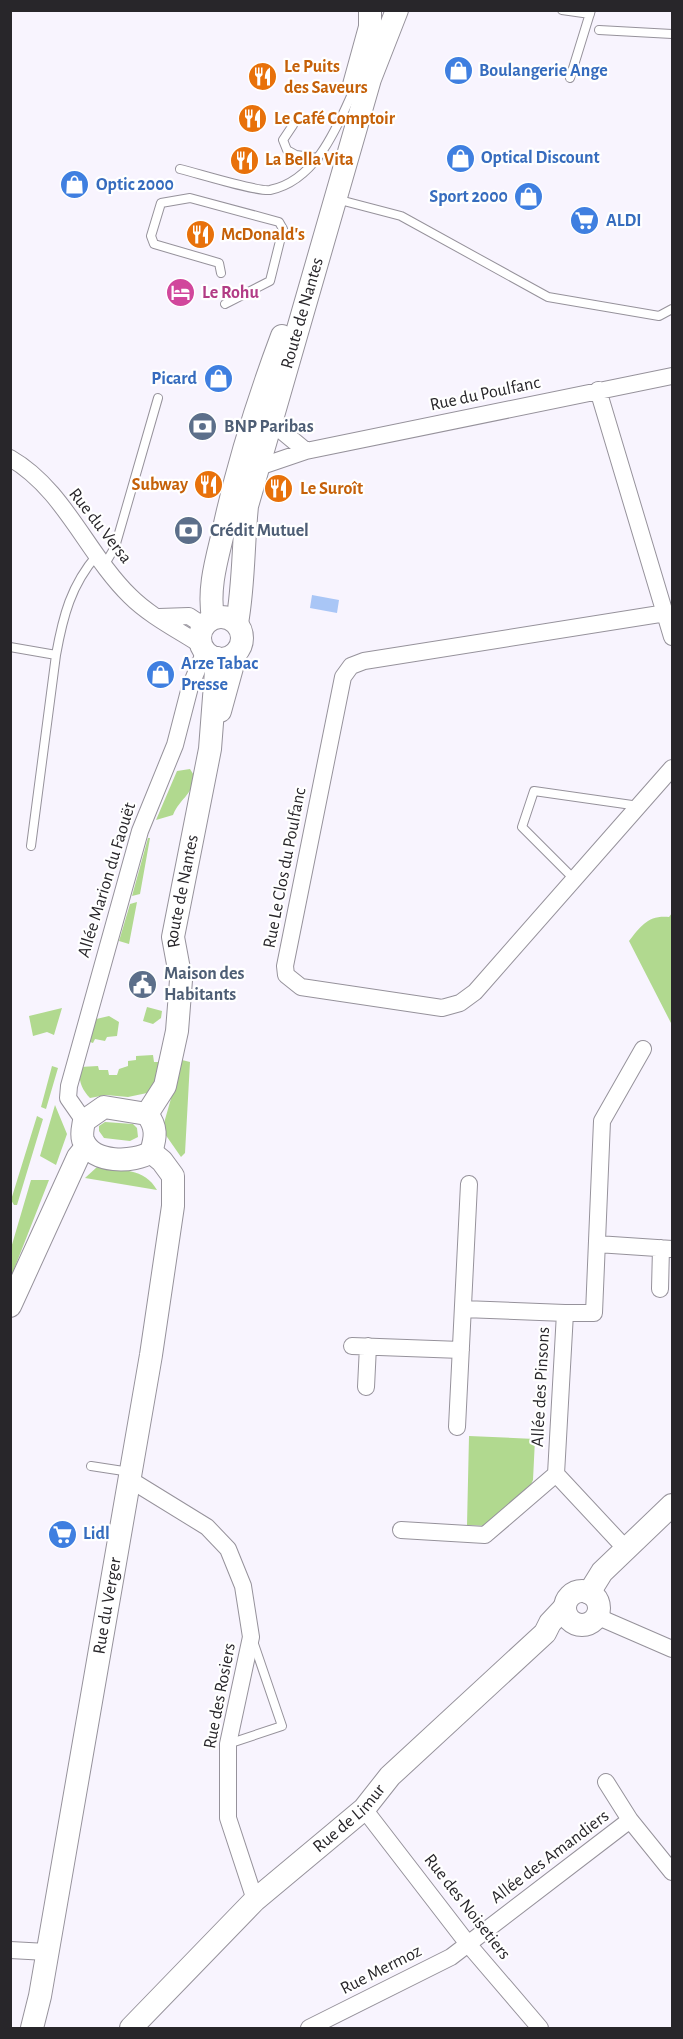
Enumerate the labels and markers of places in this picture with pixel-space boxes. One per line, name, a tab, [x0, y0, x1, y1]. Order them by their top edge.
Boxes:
shop icon: Boulangerie Ange	[442, 55, 474, 87]
place label: Le Puits des Saveurs	[284, 58, 368, 97]
restaurant icon: Le Puits des Saveurs	[247, 61, 279, 93]
place label: Boulangerie Ange	[479, 62, 608, 80]
restaurant icon: Le Café Comptoir	[237, 103, 269, 135]
place label: Le Café Comptoir	[274, 110, 396, 128]
shop icon: Optical Discount	[444, 142, 476, 174]
restaurant icon: La Bella Vita	[228, 144, 260, 176]
place label: Optical Discount	[481, 149, 600, 167]
place label: La Bella Vita	[265, 151, 354, 169]
shop icon: Optic 2000	[59, 169, 91, 201]
place label: Optic 2000	[96, 176, 174, 194]
shop icon: Sport 2000	[513, 181, 545, 213]
place label: Sport 2000	[429, 188, 508, 206]
supermarket icon: ALDI	[569, 205, 601, 237]
place label: ALDI	[606, 212, 642, 230]
restaurant icon: McDonald's	[184, 219, 216, 251]
place label: McDonald's	[221, 226, 305, 244]
hotel icon: Le Rohu	[165, 277, 197, 309]
place label: Le Rohu	[202, 284, 259, 302]
shop icon: Picard	[202, 363, 234, 395]
place label: Picard	[151, 370, 198, 388]
bank icon: BNP Paribas	[187, 411, 219, 443]
place label: BNP Paribas	[224, 418, 314, 436]
restaurant icon: Subway	[193, 469, 225, 501]
restaurant icon: Le Suroît	[263, 473, 295, 505]
place label: Subway	[132, 476, 189, 494]
place label: Le Suroît	[300, 480, 363, 498]
bank icon: Crédit Mutuel	[173, 515, 205, 547]
place label: Crédit Mutuel	[210, 522, 309, 540]
place label: Arze Tabac Presse	[181, 655, 258, 694]
shop icon: Arze Tabac Presse	[144, 658, 176, 690]
place label: Maison des Habitants	[164, 965, 244, 1004]
public building icon: Maison des Habitants	[127, 968, 159, 1000]
supermarket icon: Lidl	[46, 1518, 78, 1550]
place label: Lidl	[83, 1525, 110, 1543]

